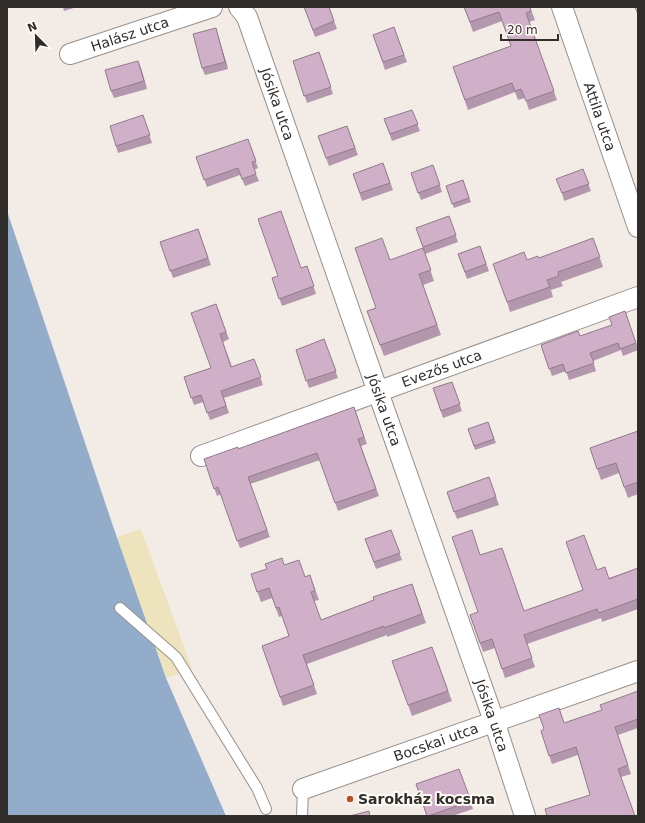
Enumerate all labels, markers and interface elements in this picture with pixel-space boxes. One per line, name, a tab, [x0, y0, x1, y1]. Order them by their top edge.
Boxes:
street label: Halász utca	[89, 14, 171, 55]
north arrow	[16, 16, 56, 56]
scale bar	[501, 16, 558, 42]
text: N	[26, 19, 39, 35]
text: 20 m	[507, 23, 538, 37]
street label: Jósika utca	[257, 65, 297, 142]
street label: Attila utca	[581, 80, 619, 153]
street label: Evezős utca	[399, 347, 484, 390]
street label: Jósika utca	[364, 371, 404, 448]
street label: Jósika utca	[472, 676, 511, 754]
street label: Bocskai utca	[392, 720, 480, 764]
place label: Sarokház kocsma	[358, 791, 495, 807]
marker: Sarokház kocsma	[345, 794, 355, 804]

